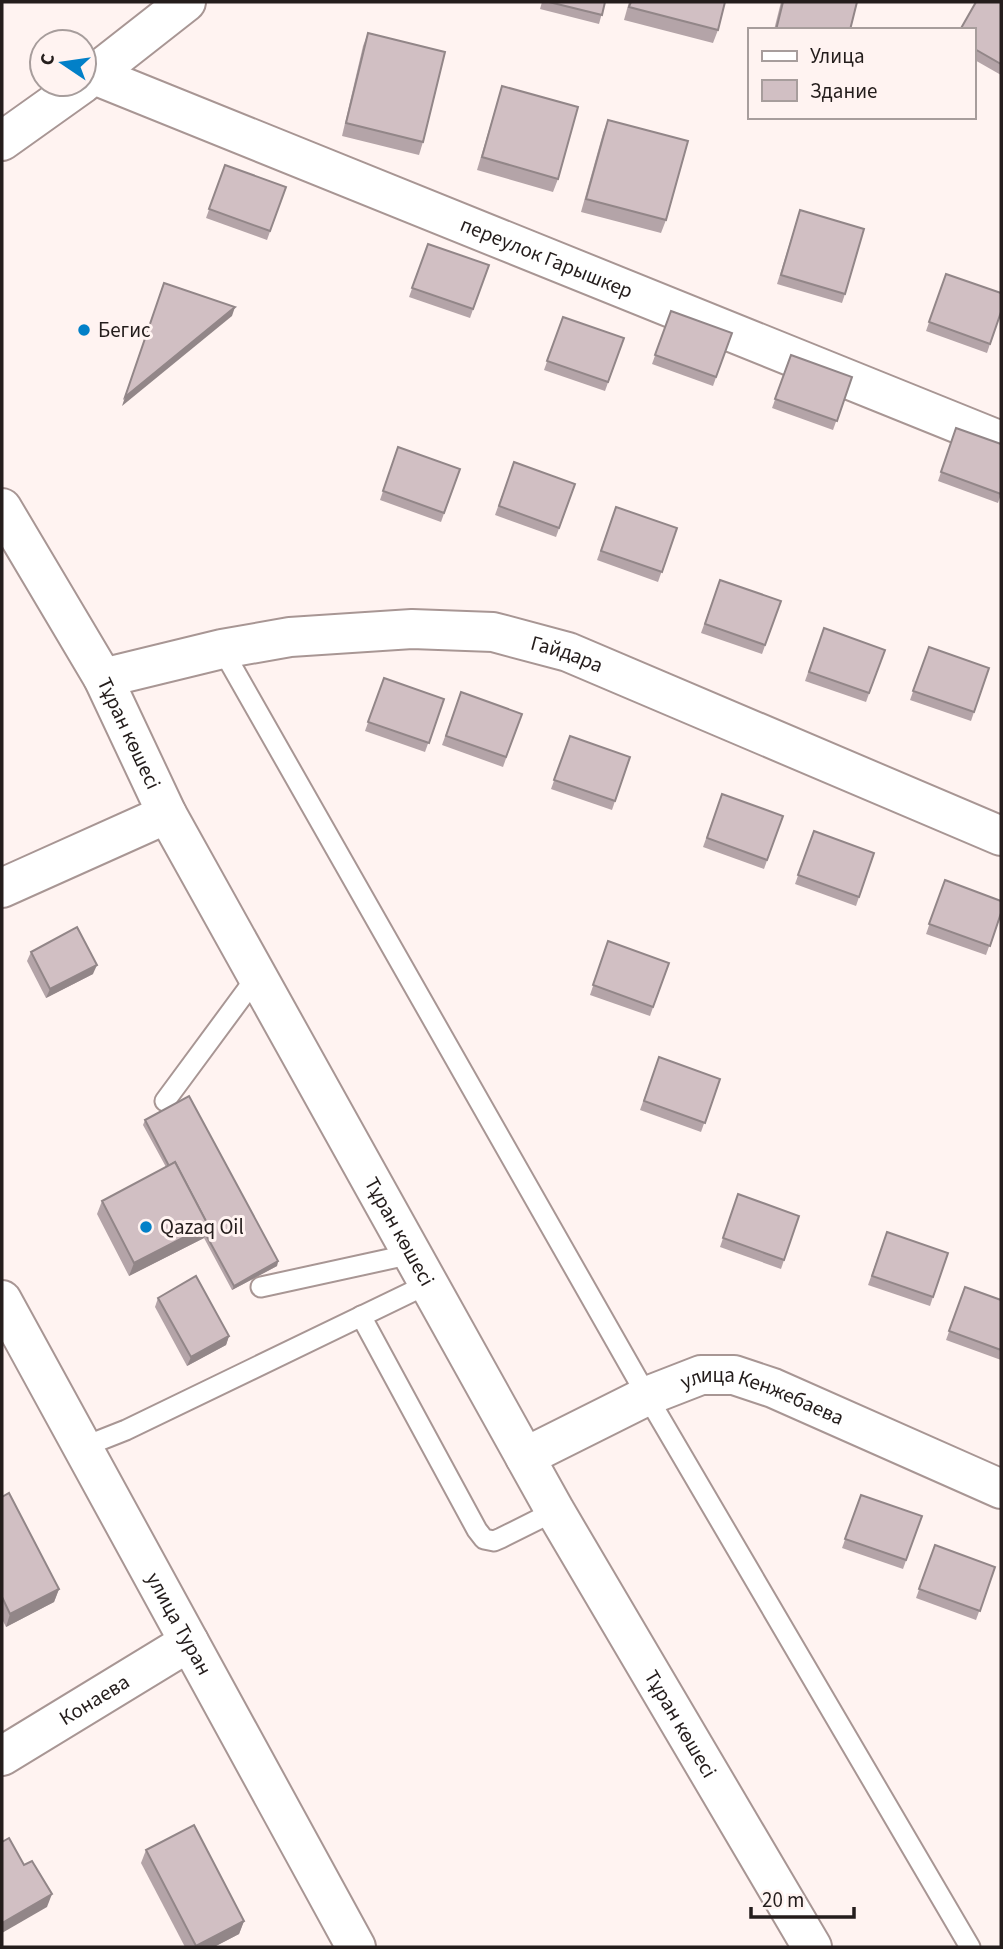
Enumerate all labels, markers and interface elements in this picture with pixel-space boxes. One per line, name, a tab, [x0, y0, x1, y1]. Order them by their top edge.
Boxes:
north arrow	[28, 28, 98, 98]
legend	[748, 28, 975, 119]
text: Улица	[810, 41, 865, 71]
text: С	[33, 51, 62, 68]
text: Здание	[810, 76, 878, 106]
street label: переулок Гарышкер	[456, 209, 637, 306]
place label: Бегис	[98, 315, 151, 345]
marker: Бегис	[76, 322, 92, 338]
street label: Гайдара	[528, 628, 608, 680]
street label: Тұран көшесі	[90, 672, 168, 794]
street label: Тұран көшесі	[357, 1172, 442, 1292]
place label: Qazaq Oil	[160, 1212, 244, 1242]
marker: Qazaq Oil	[138, 1219, 154, 1235]
street label: улица Кенжебаева	[676, 1360, 849, 1433]
street label: улица Туран	[139, 1567, 220, 1681]
street label: Тұран көшесі	[637, 1664, 724, 1784]
street label: Конаева	[53, 1667, 135, 1733]
scale bar	[751, 1876, 854, 1920]
text: 20 m	[762, 1885, 804, 1915]

